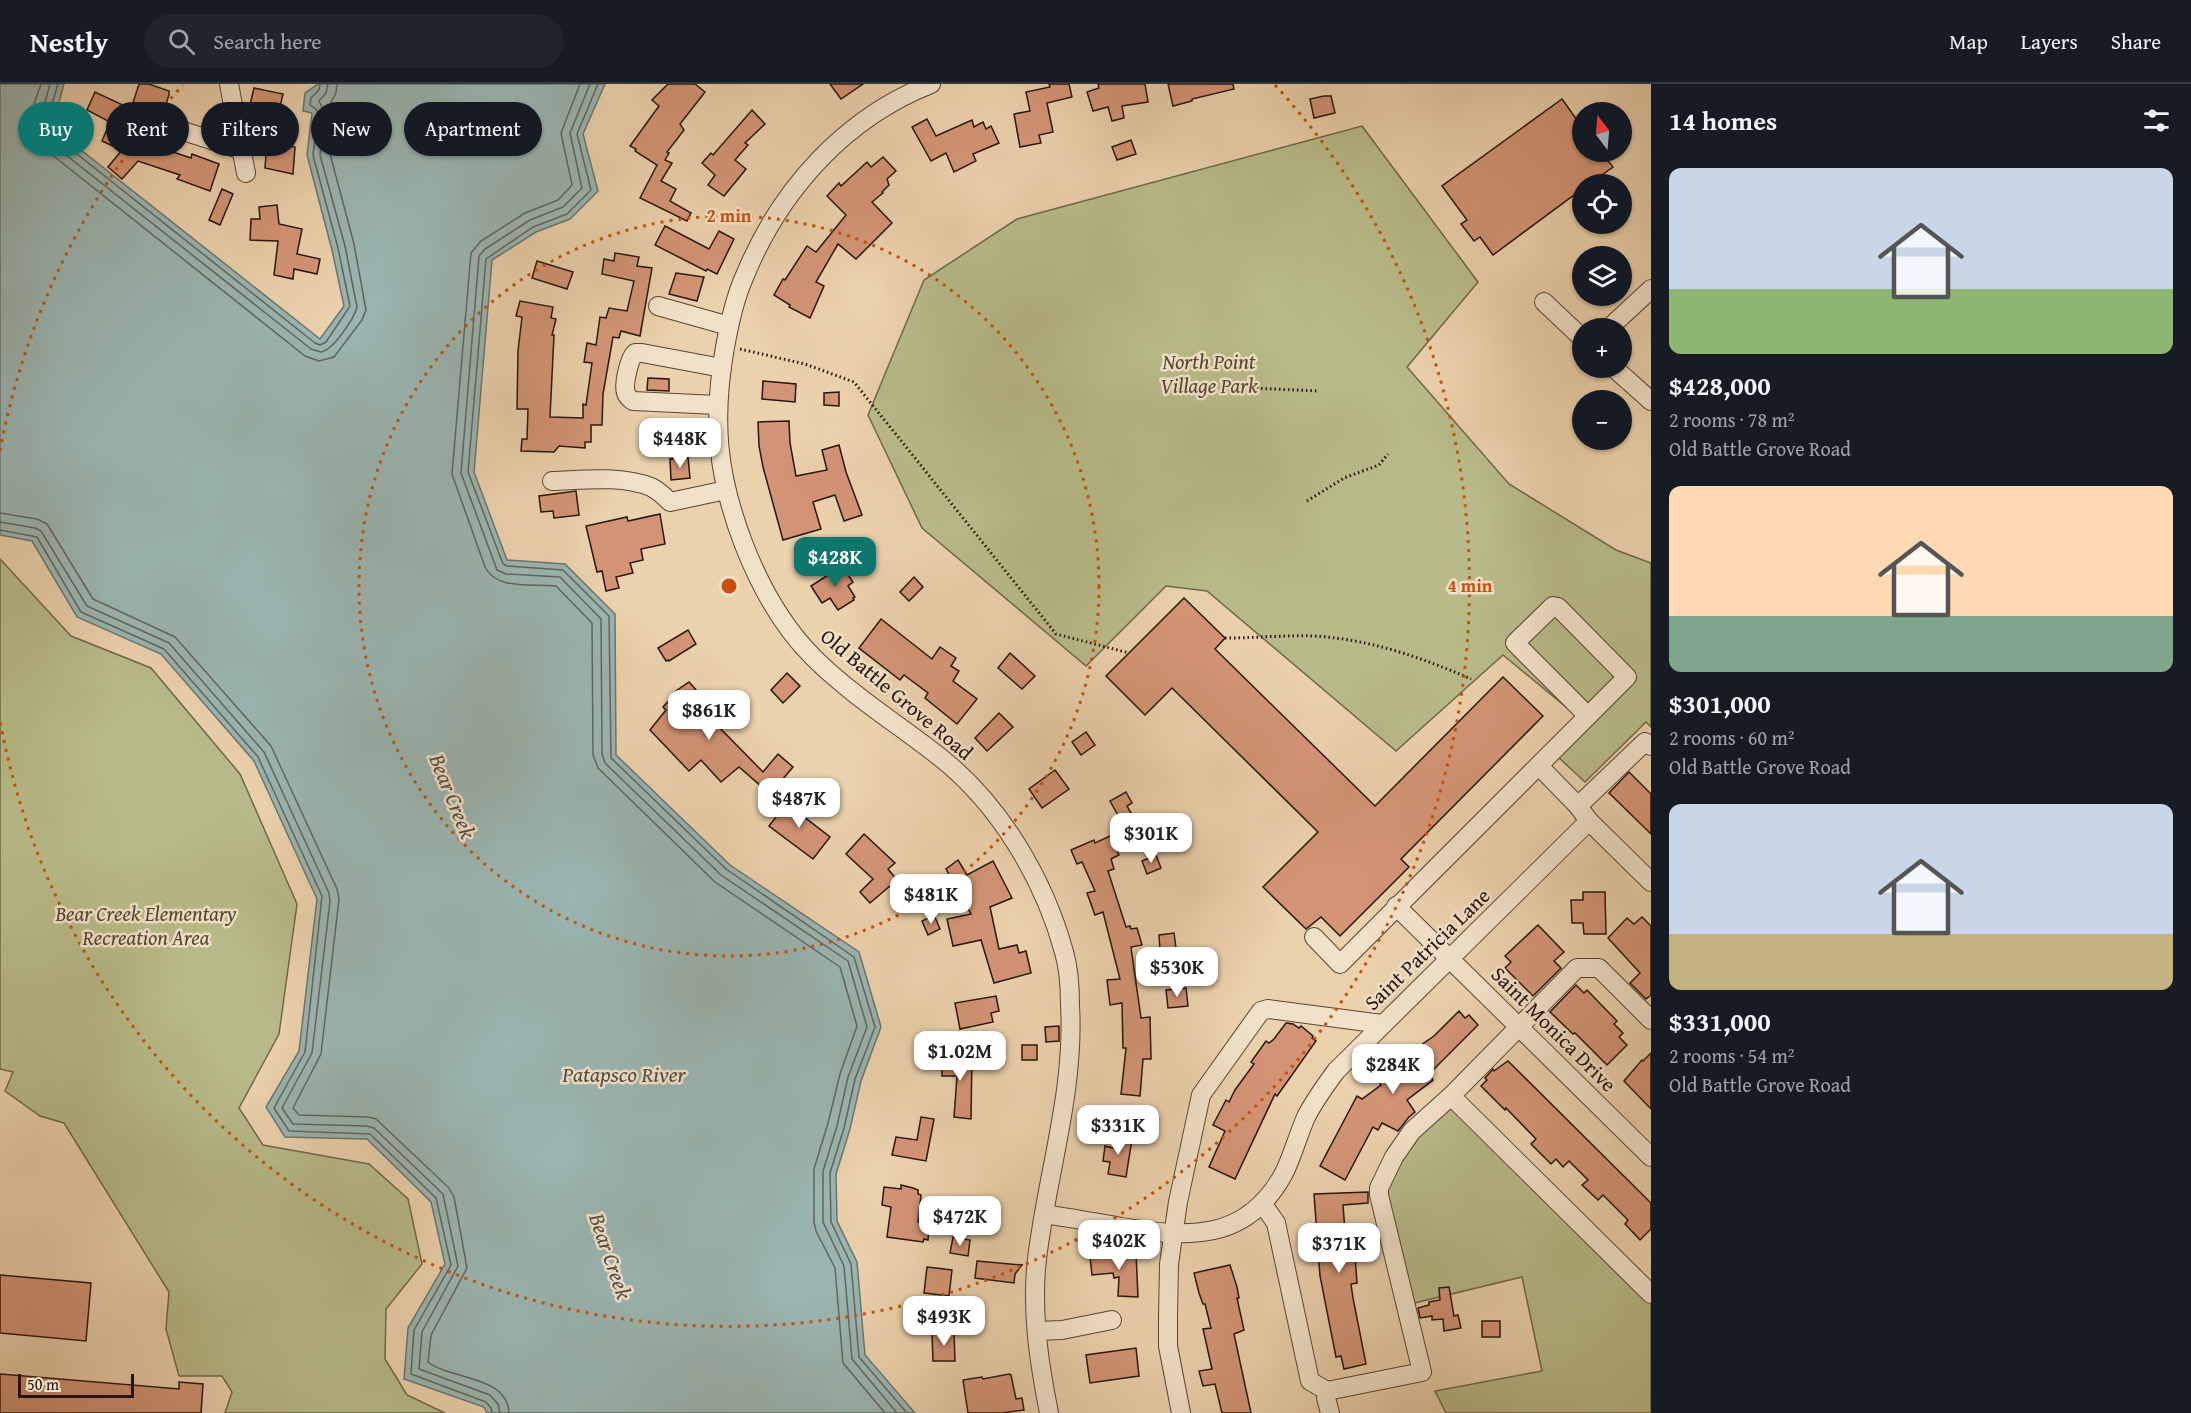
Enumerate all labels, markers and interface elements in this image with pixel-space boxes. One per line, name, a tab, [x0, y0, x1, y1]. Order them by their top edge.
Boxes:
search box	[144, 14, 564, 68]
text: Nestly	[30, 21, 108, 62]
icon: search	[165, 25, 198, 58]
text: Search here	[213, 25, 322, 57]
text: Map	[1949, 26, 1988, 57]
text: Layers	[2021, 26, 2078, 57]
text: Share	[2111, 26, 2161, 57]
text: 14 homes	[1669, 101, 1777, 140]
chip: Buy	[18, 102, 94, 156]
chip: Rent	[106, 102, 189, 156]
chip: Filters	[201, 102, 299, 156]
chip: New	[311, 102, 392, 156]
chip: Apartment	[404, 102, 542, 156]
north arrow	[1572, 102, 1632, 162]
map controls	[1572, 102, 1632, 450]
icon: filters	[2140, 104, 2173, 137]
button: locate	[1572, 174, 1632, 234]
text: 2 min	[707, 202, 752, 229]
icon: home	[1867, 207, 1975, 315]
button: layers	[1572, 246, 1632, 306]
button: +	[1572, 318, 1632, 378]
park label: North Point Village Park	[1160, 346, 1258, 401]
text: $428,000	[1669, 366, 1771, 405]
button: −	[1572, 390, 1632, 450]
text: 2 rooms · 78 m²	[1669, 405, 1795, 434]
pin: $448K	[638, 418, 722, 469]
text: $448K	[653, 423, 707, 452]
text: Old Battle Grove Road	[1669, 434, 1851, 463]
icon: home	[1867, 525, 1975, 633]
pin: $428K	[793, 537, 877, 588]
text: $428K	[808, 542, 862, 571]
text: 4 min	[1448, 572, 1493, 599]
centre of rings	[719, 576, 739, 596]
street label: Old Battle Grove Road	[814, 621, 981, 768]
text: $301,000	[1669, 684, 1771, 723]
pin: $861K	[667, 690, 751, 741]
text: $861K	[682, 695, 736, 724]
text: 2 rooms · 60 m²	[1669, 723, 1795, 752]
water label: Bear Creek	[421, 748, 485, 844]
text: Old Battle Grove Road	[1669, 752, 1851, 781]
pin: $487K	[757, 778, 841, 829]
text: $487K	[772, 783, 826, 812]
pin: $301K	[1109, 813, 1193, 864]
text: $301K	[1124, 818, 1178, 847]
icon: home	[1867, 843, 1975, 951]
pin: $481K	[889, 874, 973, 925]
text: $481K	[904, 879, 958, 908]
street label: Saint Patricia Lane	[1357, 881, 1497, 1017]
park label: Bear Creek Elementary Recreation Area	[54, 898, 237, 953]
pin: $530K	[1135, 947, 1219, 998]
text: $530K	[1150, 952, 1204, 981]
street label: Saint Monica Drive	[1484, 959, 1624, 1099]
text: $331,000	[1669, 1002, 1771, 1041]
pin: $1.02M	[911, 1031, 1009, 1082]
text: $1.02M	[928, 1036, 992, 1065]
text: 2 rooms · 54 m²	[1669, 1041, 1795, 1070]
pin: $284K	[1351, 1044, 1435, 1095]
text: $284K	[1366, 1049, 1420, 1078]
water label: Patapsco River	[561, 1058, 687, 1090]
text: Old Battle Grove Road	[1669, 1070, 1851, 1099]
pin: $331K	[1076, 1105, 1160, 1156]
text: $331K	[1091, 1110, 1145, 1139]
pin: $472K	[918, 1196, 1002, 1247]
text: $472K	[933, 1201, 987, 1230]
water label: Bear Creek	[581, 1208, 641, 1304]
pin: $402K	[1077, 1220, 1161, 1271]
pin: $371K	[1297, 1223, 1381, 1274]
text: $402K	[1092, 1225, 1146, 1254]
text: $371K	[1312, 1228, 1366, 1257]
pin: $493K	[902, 1296, 986, 1347]
text: $493K	[917, 1301, 971, 1330]
scale bar	[18, 1371, 134, 1398]
text: 50 m	[27, 1372, 59, 1396]

